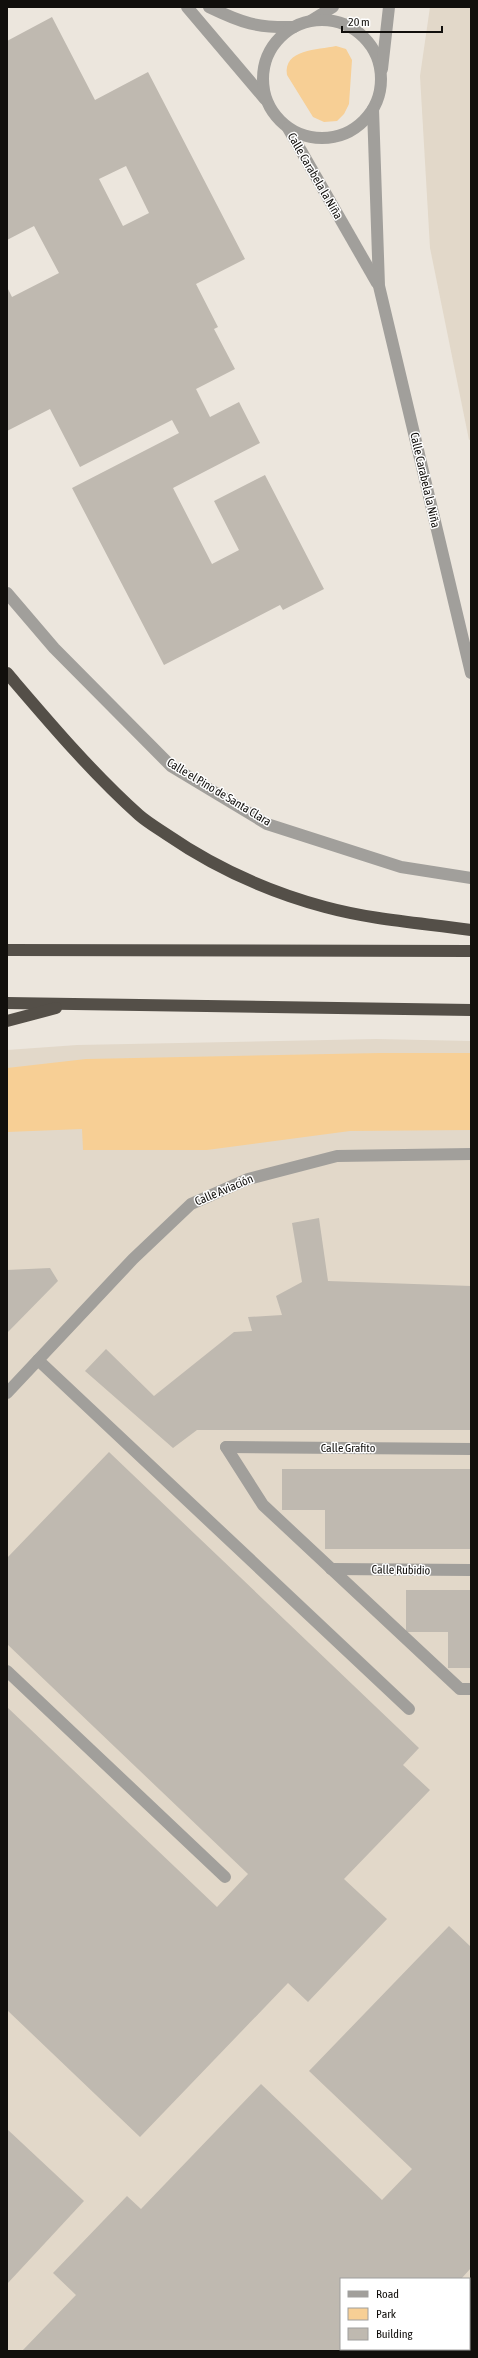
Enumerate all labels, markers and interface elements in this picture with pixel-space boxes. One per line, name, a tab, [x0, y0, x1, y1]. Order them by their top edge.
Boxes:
scale bar	[342, 8, 442, 34]
text: 20 m	[348, 15, 370, 29]
street label: Calle Carabela la Niña	[285, 130, 345, 222]
street label: Calle Carabela la Niña	[407, 431, 443, 529]
street label: Calle el Pino de Santa Clara	[164, 755, 274, 829]
street label: Calle Aviación	[193, 1171, 255, 1209]
street label: Calle Grafito	[321, 1441, 376, 1455]
street label: Calle Rubidio	[372, 1562, 431, 1578]
legend	[340, 2278, 470, 2350]
text: Road	[376, 2287, 399, 2301]
text: Park	[376, 2307, 397, 2321]
text: Building	[376, 2327, 414, 2341]

